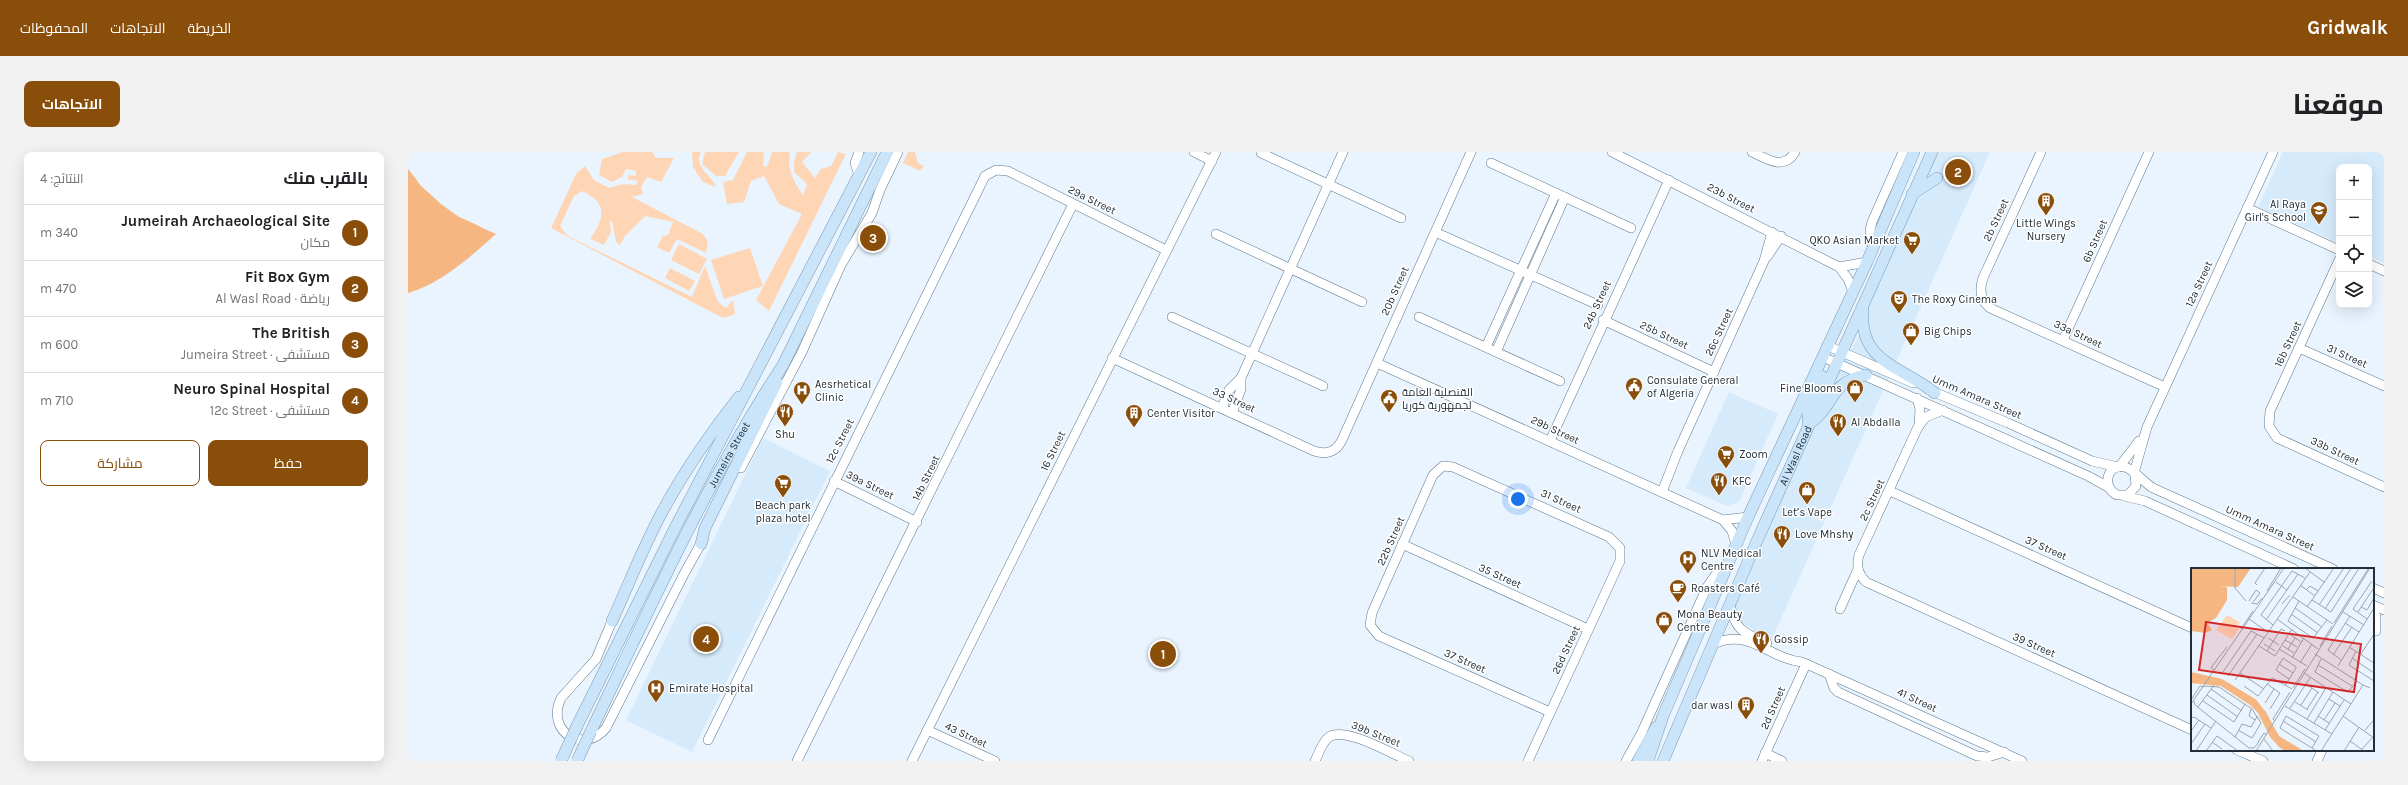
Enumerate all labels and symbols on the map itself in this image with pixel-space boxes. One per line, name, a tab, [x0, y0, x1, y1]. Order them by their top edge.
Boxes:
pin: 2	[1945, 157, 1971, 187]
street label: 23b Street	[1705, 180, 1757, 216]
street label: 29a Street	[1066, 183, 1118, 217]
building icon: Little Wings Nursery	[2036, 191, 2056, 216]
street label: 2b Street	[1980, 197, 2012, 243]
place label: Al Raya Girl's School	[2245, 198, 2306, 224]
school or university icon: Al Raya Girl's School	[2309, 200, 2329, 225]
place label: Little Wings Nursery	[2016, 217, 2076, 243]
street label: 6b Street	[2080, 218, 2110, 264]
pin: 3	[860, 223, 886, 253]
supermarket icon: QKO Asian Market	[1902, 230, 1922, 255]
place label: QKO Asian Market	[1809, 234, 1899, 247]
street label: 12a Street	[2183, 259, 2215, 309]
street label: 20b Street	[1378, 264, 1412, 318]
street label: 24b Street	[1580, 279, 1614, 331]
theatre icon: The Roxy Cinema	[1889, 289, 1909, 314]
place label: The Roxy Cinema	[1912, 293, 1997, 306]
street label: 26c Street	[1702, 306, 1736, 358]
street label: 33a Street	[2052, 317, 2104, 351]
street label: 25b Street	[1638, 318, 1690, 352]
street label: 16b Street	[2272, 319, 2304, 369]
shop icon: Big Chips	[1901, 321, 1921, 346]
place label: Big Chips	[1924, 325, 1972, 338]
street label: 31 Street	[2325, 341, 2369, 371]
street label: Umm Amara Street	[1930, 372, 2024, 422]
place label: Consulate General of Algeria	[1647, 374, 1739, 400]
public building icon: Consulate General of Algeria	[1624, 376, 1644, 401]
place label: Aesrhetical Clinic	[815, 378, 871, 404]
shop icon: Fine Blooms	[1845, 378, 1865, 403]
hospital icon: Aesrhetical Clinic	[792, 380, 812, 405]
place label: Fine Blooms	[1780, 382, 1842, 395]
street label: 33 Street	[1210, 384, 1258, 416]
place label: القنصلية العامة لجمهورية كوريا	[1402, 386, 1473, 412]
public building icon: القنصلية العامة لجمهورية كوريا	[1379, 388, 1399, 413]
restaurant icon: Shu	[775, 402, 795, 427]
building icon: Center Visitor	[1124, 403, 1144, 428]
place label: Center Visitor	[1147, 407, 1215, 420]
restaurant icon: Al Abdalla	[1828, 412, 1848, 437]
street label: 29b Street	[1529, 413, 1581, 447]
street label: 12c Street	[823, 416, 857, 466]
place label: Al Abdalla	[1851, 416, 1901, 429]
street label: Jumeira Street	[705, 419, 753, 490]
street label: Al Wasl Road	[1776, 423, 1815, 488]
place label: Shu	[775, 428, 795, 441]
street label: 16 Street	[1038, 429, 1068, 473]
street label: 33b Street	[2309, 434, 2361, 468]
supermarket icon: Zoom	[1716, 444, 1736, 469]
place label: Zoom	[1739, 448, 1768, 461]
street label: 14b Street	[909, 453, 943, 503]
street label: 39a Street	[844, 468, 896, 502]
restaurant icon: KFC	[1709, 471, 1729, 496]
supermarket icon: Beach park plaza hotel	[773, 473, 793, 498]
place label: KFC	[1732, 475, 1751, 488]
street label: 2c Street	[1857, 477, 1887, 523]
shop icon: Let’s Vape	[1797, 480, 1817, 505]
street label: 31 Street	[1539, 486, 1583, 516]
your location	[1508, 489, 1528, 509]
place label: Beach park plaza hotel	[755, 499, 811, 525]
street label: Umm Amara Street	[2224, 503, 2316, 553]
place label: Let’s Vape	[1782, 506, 1832, 519]
street label: 22b Street	[1374, 515, 1408, 567]
restaurant icon: Love Mhshy	[1772, 524, 1792, 549]
place label: Love Mhshy	[1795, 528, 1853, 541]
street label: 37 Street	[2023, 533, 2069, 563]
place label: NLV Medical Centre	[1701, 547, 1762, 573]
hospital icon: NLV Medical Centre	[1678, 549, 1698, 574]
street label: 35 Street	[1477, 561, 1523, 591]
inset map	[2191, 568, 2374, 751]
cafe icon: Roasters Café	[1668, 578, 1688, 603]
place label: Roasters Café	[1691, 582, 1760, 595]
place label: Mona Beauty Centre	[1677, 608, 1742, 634]
shop icon: Mona Beauty Centre	[1654, 610, 1674, 635]
pin: 4	[693, 624, 719, 654]
street label: 26d Street	[1549, 624, 1583, 676]
restaurant icon: Gossip	[1751, 629, 1771, 654]
street label: 39 Street	[2010, 630, 2058, 660]
place label: Gossip	[1774, 633, 1808, 646]
pin: 1	[1150, 639, 1176, 669]
street label: 37 Street	[1442, 646, 1488, 676]
hospital icon: Emirate Hospital	[646, 678, 666, 703]
place label: Emirate Hospital	[669, 682, 753, 695]
street label: 2d Street	[1758, 684, 1788, 732]
street label: 41 Street	[1895, 685, 1939, 715]
building icon: dar wasl	[1736, 695, 1756, 720]
place label: dar wasl	[1691, 699, 1733, 712]
street label: 39b Street	[1349, 718, 1403, 750]
street label: 43 Street	[943, 720, 989, 750]

